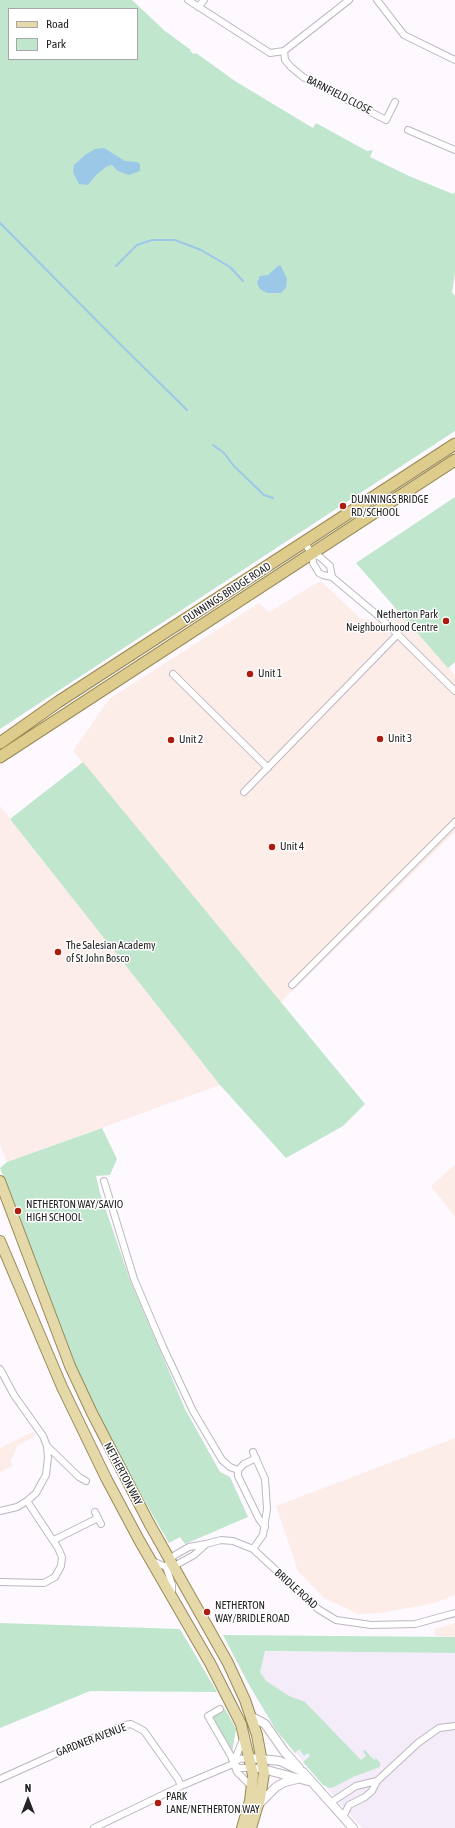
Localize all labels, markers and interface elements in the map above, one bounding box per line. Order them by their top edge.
legend [8,8,138,60]
text: Road [46,17,69,31]
text: Park [46,37,66,51]
street label: BARNFIELD CLOSE [304,73,374,117]
place label: DUNNINGS BRIDGE RD/SCHOOL [351,493,428,519]
marker: DUNNINGS BRIDGE RD/SCHOOL [338,501,348,511]
street label: DUNNINGS BRIDGE ROAD [181,560,273,626]
place label: Netherton Park Neighbourhood Centre [346,608,438,634]
marker: Netherton Park Neighbourhood Centre [441,616,451,626]
place label: Unit 1 [258,667,282,681]
marker: Unit 1 [245,669,255,679]
place label: Unit 3 [388,732,412,746]
place label: Unit 2 [179,733,203,747]
marker: Unit 3 [375,734,385,744]
marker: Unit 2 [166,735,176,745]
place label: Unit 4 [280,840,304,854]
marker: Unit 4 [267,842,277,852]
place label: The Salesian Academy of St John Bosco [66,939,156,965]
marker: The Salesian Academy of St John Bosco [53,947,63,957]
place label: NETHERTON WAY/SAVIO HIGH SCHOOL [26,1198,123,1224]
marker: NETHERTON WAY/SAVIO HIGH SCHOOL [13,1206,23,1216]
street label: NETHERTON WAY [101,1440,145,1508]
street label: BRIDLE ROAD [272,1566,320,1612]
place label: NETHERTON WAY/BRIDLE ROAD [215,1599,290,1625]
marker: NETHERTON WAY/BRIDLE ROAD [202,1607,212,1617]
street label: GARDNER AVENUE [54,1721,128,1759]
north arrow [8,1780,48,1820]
text: N [25,1782,31,1794]
place label: PARK LANE/NETHERTON WAY [166,1790,260,1816]
marker: PARK LANE/NETHERTON WAY [153,1798,163,1808]

